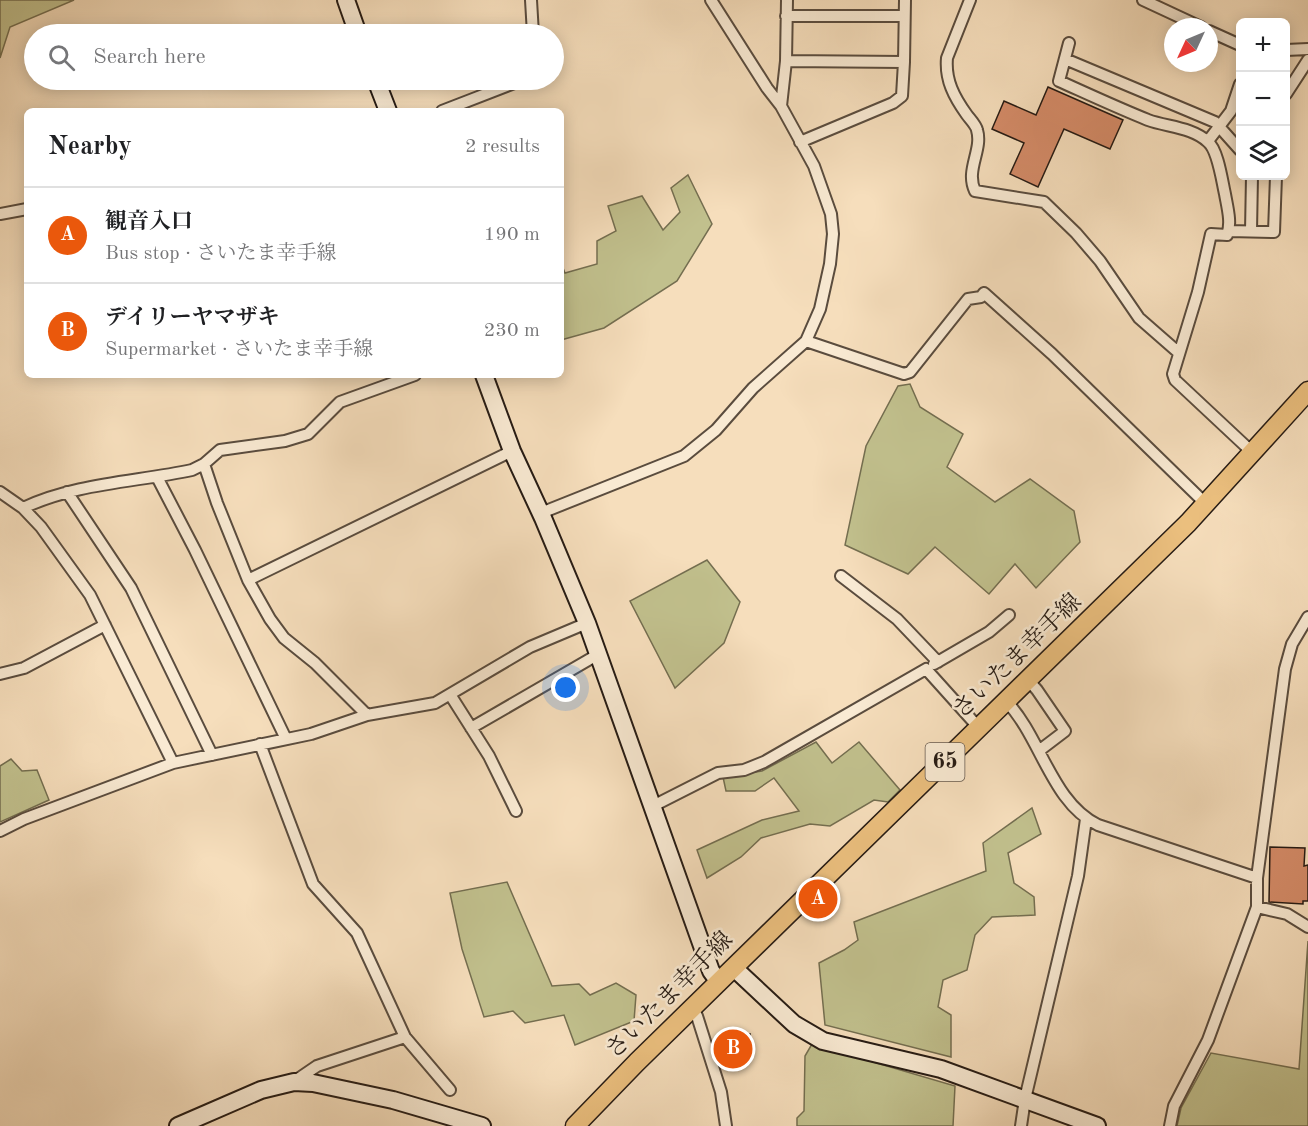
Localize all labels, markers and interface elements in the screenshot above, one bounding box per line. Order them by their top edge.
north arrow [1164,18,1218,72]
map controls [1236,18,1290,180]
button: + [1236,18,1290,72]
search box [24,24,564,90]
icon: search [45,41,78,74]
text: Search here [93,46,206,68]
button: − [1236,72,1290,126]
button: layers [1236,126,1290,180]
text: Nearby [48,134,132,160]
text: 2 results [465,137,540,157]
text: 観音入口 [105,211,193,233]
text: A [60,225,75,245]
text: 190 m [484,225,540,245]
text: Bus stop · さいたま幸手線 [105,244,337,264]
text: デイリーヤマザキ [105,307,279,329]
text: B [60,321,75,341]
text: 230 m [484,321,540,341]
text: Supermarket · さいたま幸手線 [105,340,373,360]
street label: さいたま幸手線 [947,588,1087,724]
your location [551,673,580,702]
road number: 65 [926,743,964,781]
pin: A [798,876,838,922]
street label: さいたま幸手線 [600,926,738,1064]
pin: B [714,1026,752,1072]

